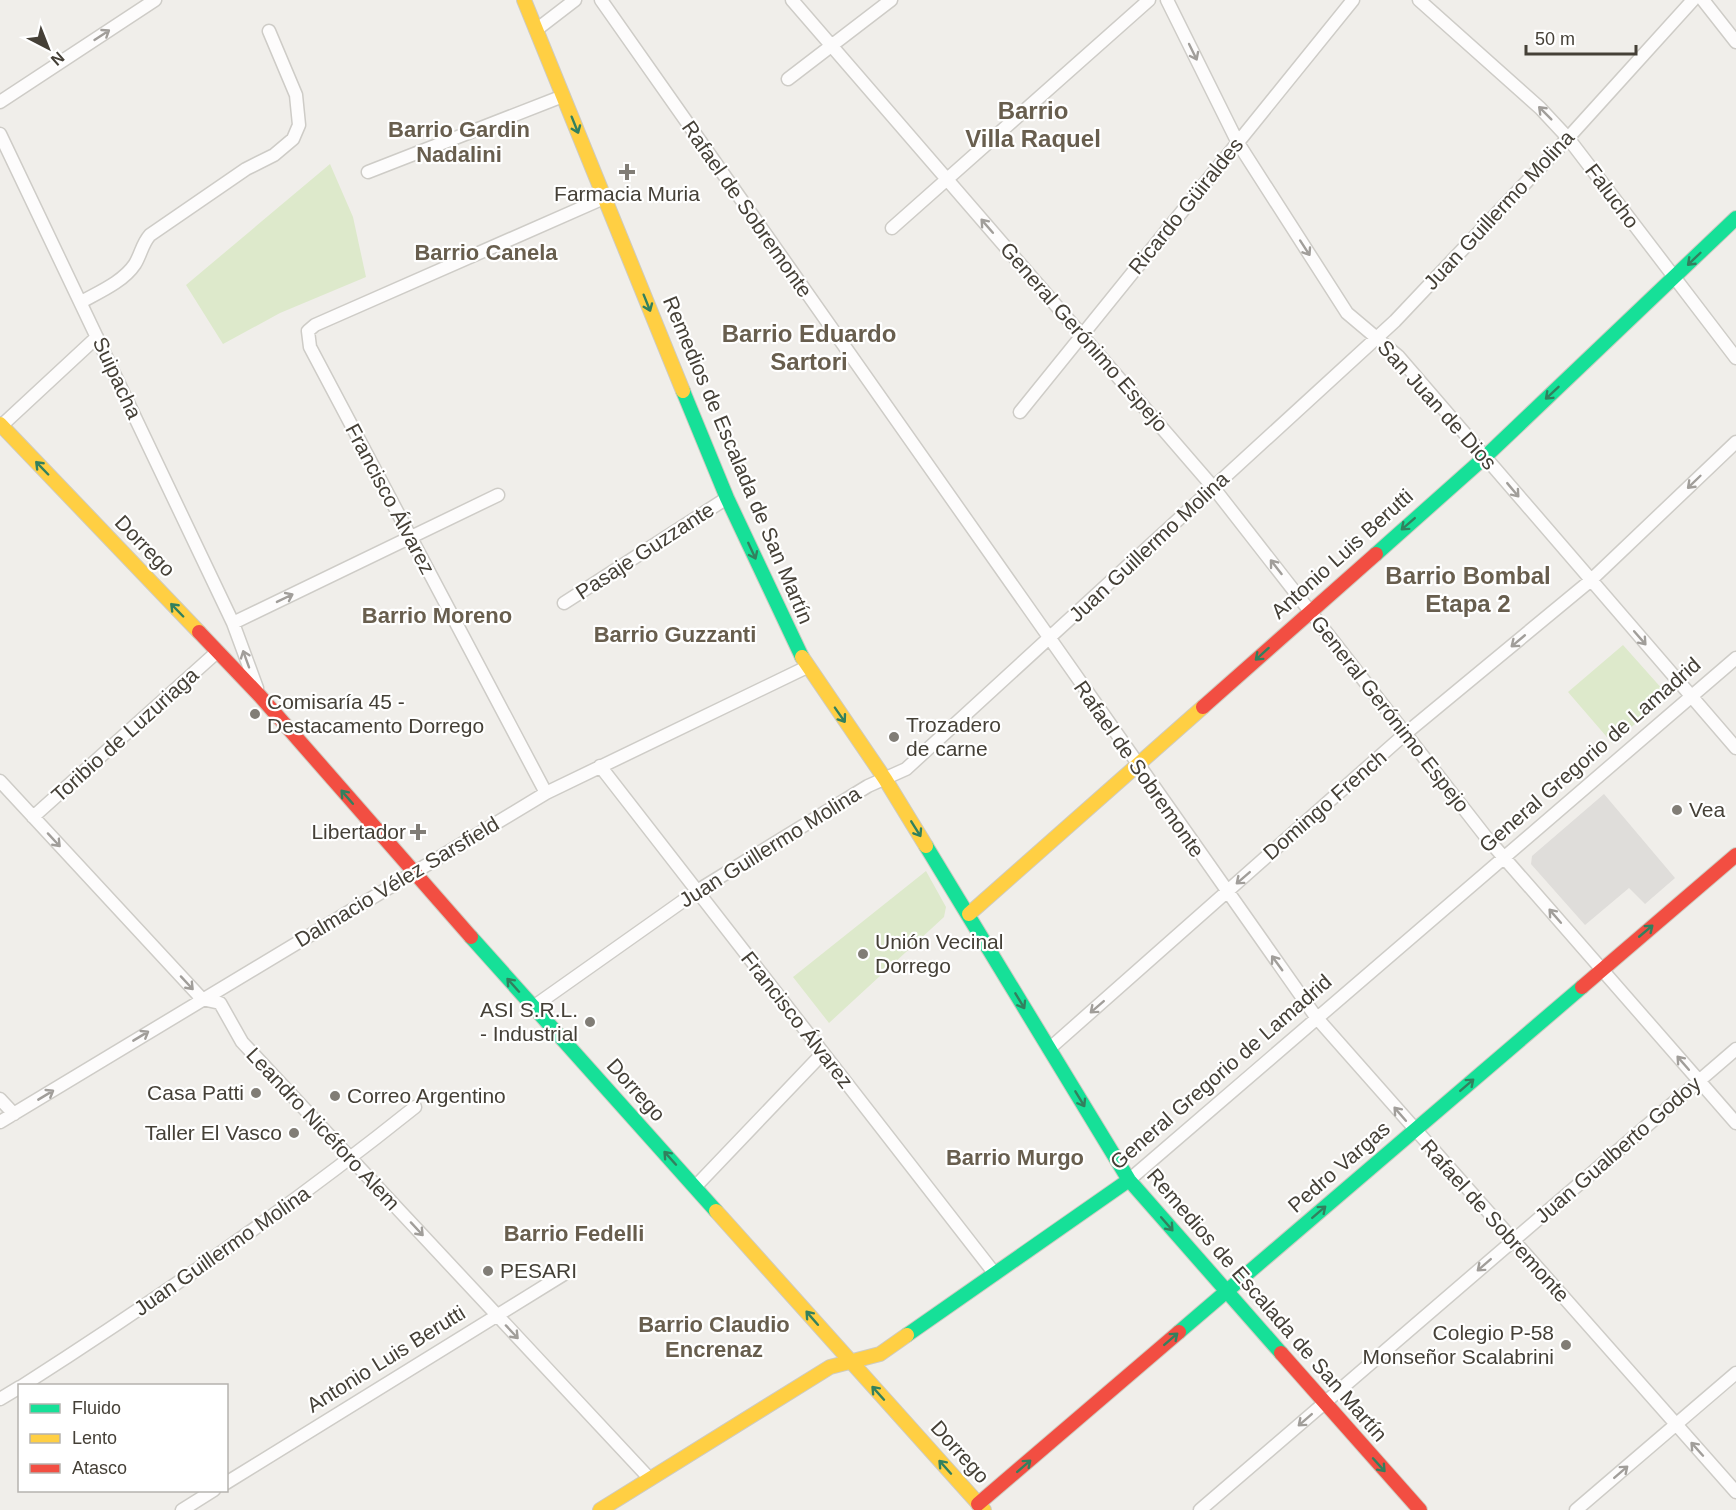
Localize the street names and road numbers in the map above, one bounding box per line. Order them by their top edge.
street label: Rafael de Sobremonte [678,116,817,301]
street label: Juan Guillermo Molina [1419,125,1579,294]
street label: Ricardo Güiraldes [1124,133,1247,278]
street label: Falucho [1581,159,1644,232]
street label: General Gerónimo Espejo [996,238,1173,436]
street label: Remedios de Escalada de San Martín [659,293,818,627]
street label: Suipacha [89,333,147,423]
street label: San Juan de Dios [1373,335,1501,474]
street label: Francisco Álvarez [341,420,440,578]
street label: Juan Guillermo Molina [1064,467,1233,626]
street label: Antonio Luis Berutti [1266,484,1417,623]
street label: Pasaje Guzzante [571,497,718,604]
street label: Dorrego [111,510,180,581]
street label: General Gerónimo Espejo [1307,611,1474,816]
street label: General Gregorio de Lamadrid [1475,653,1705,857]
street label: Toribio de Luzuriaga [47,663,203,806]
street label: Rafael de Sobremonte [1070,676,1209,861]
street label: Domingo French [1259,745,1391,864]
street label: Juan Guillermo Molina [675,781,865,912]
street label: Dalmacio Vélez Sarsfield [291,812,503,952]
street label: Francisco Álvarez [737,947,858,1093]
street label: General Gregorio de Lamadrid [1106,970,1336,1174]
street label: Leandro Nicéforo Alem [242,1043,405,1215]
street label: Dorrego [602,1054,670,1126]
street label: Juan Gualberto Godoy [1530,1071,1705,1228]
street label: Pedro Vargas [1283,1116,1394,1217]
street label: Rafael de Sobremonte [1417,1135,1574,1306]
street label: Remedios de Escalada de San Martín [1143,1164,1392,1446]
street label: Juan Guillermo Molina [130,1181,314,1320]
street label: Antonio Luis Berutti [302,1301,469,1417]
street label: Dorrego [926,1416,994,1488]

